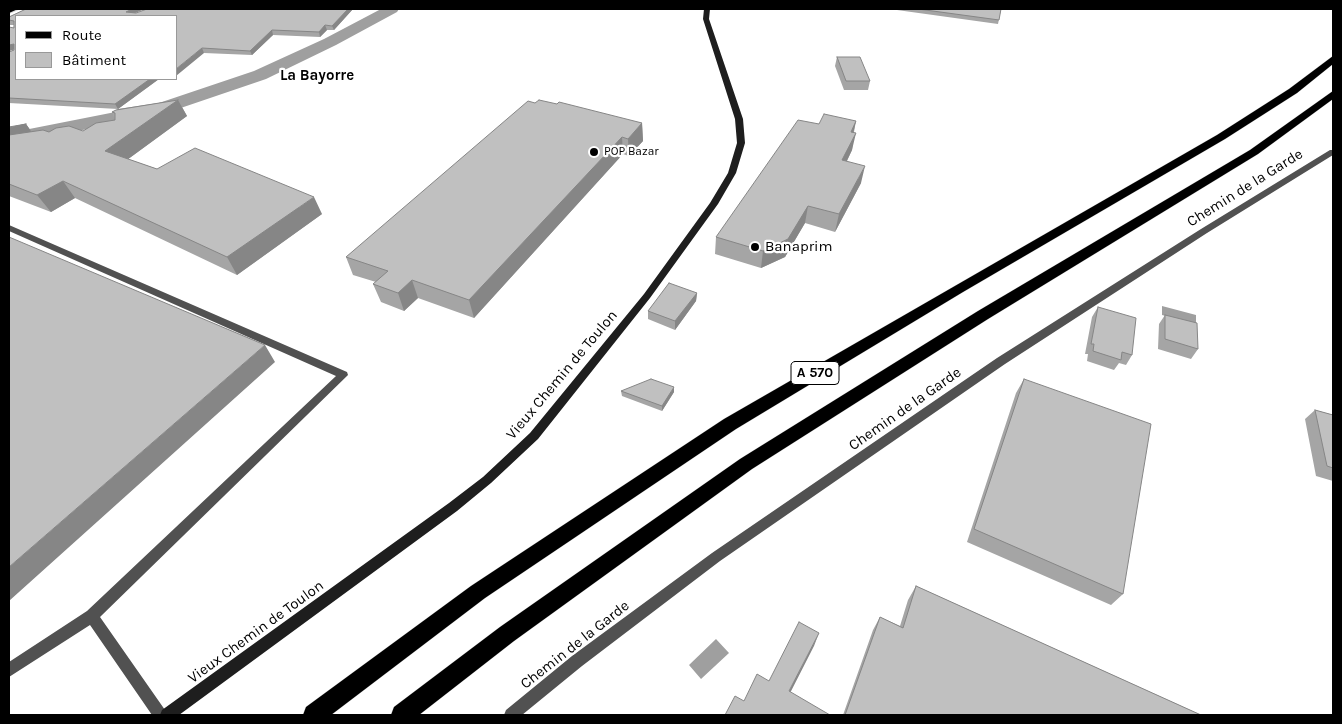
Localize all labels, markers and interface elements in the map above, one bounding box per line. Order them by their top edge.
legend [15,15,178,80]
text: Route [62,26,102,44]
text: Bâtiment [62,51,126,69]
district label: La Bayorre [280,67,354,85]
place label: POP Bazar [604,145,659,159]
street label: Chemin de la Garde [1184,145,1306,231]
marker: POP Bazar [588,146,600,158]
place label: Banaprim [765,238,833,256]
marker: Banaprim [749,241,761,253]
street label: Vieux Chemin de Toulon [503,307,621,443]
road number: A 570 [791,362,839,384]
street label: Chemin de la Garde [845,363,965,455]
street label: Vieux Chemin de Toulon [185,577,327,687]
street label: Chemin de la Garde [517,597,633,693]

